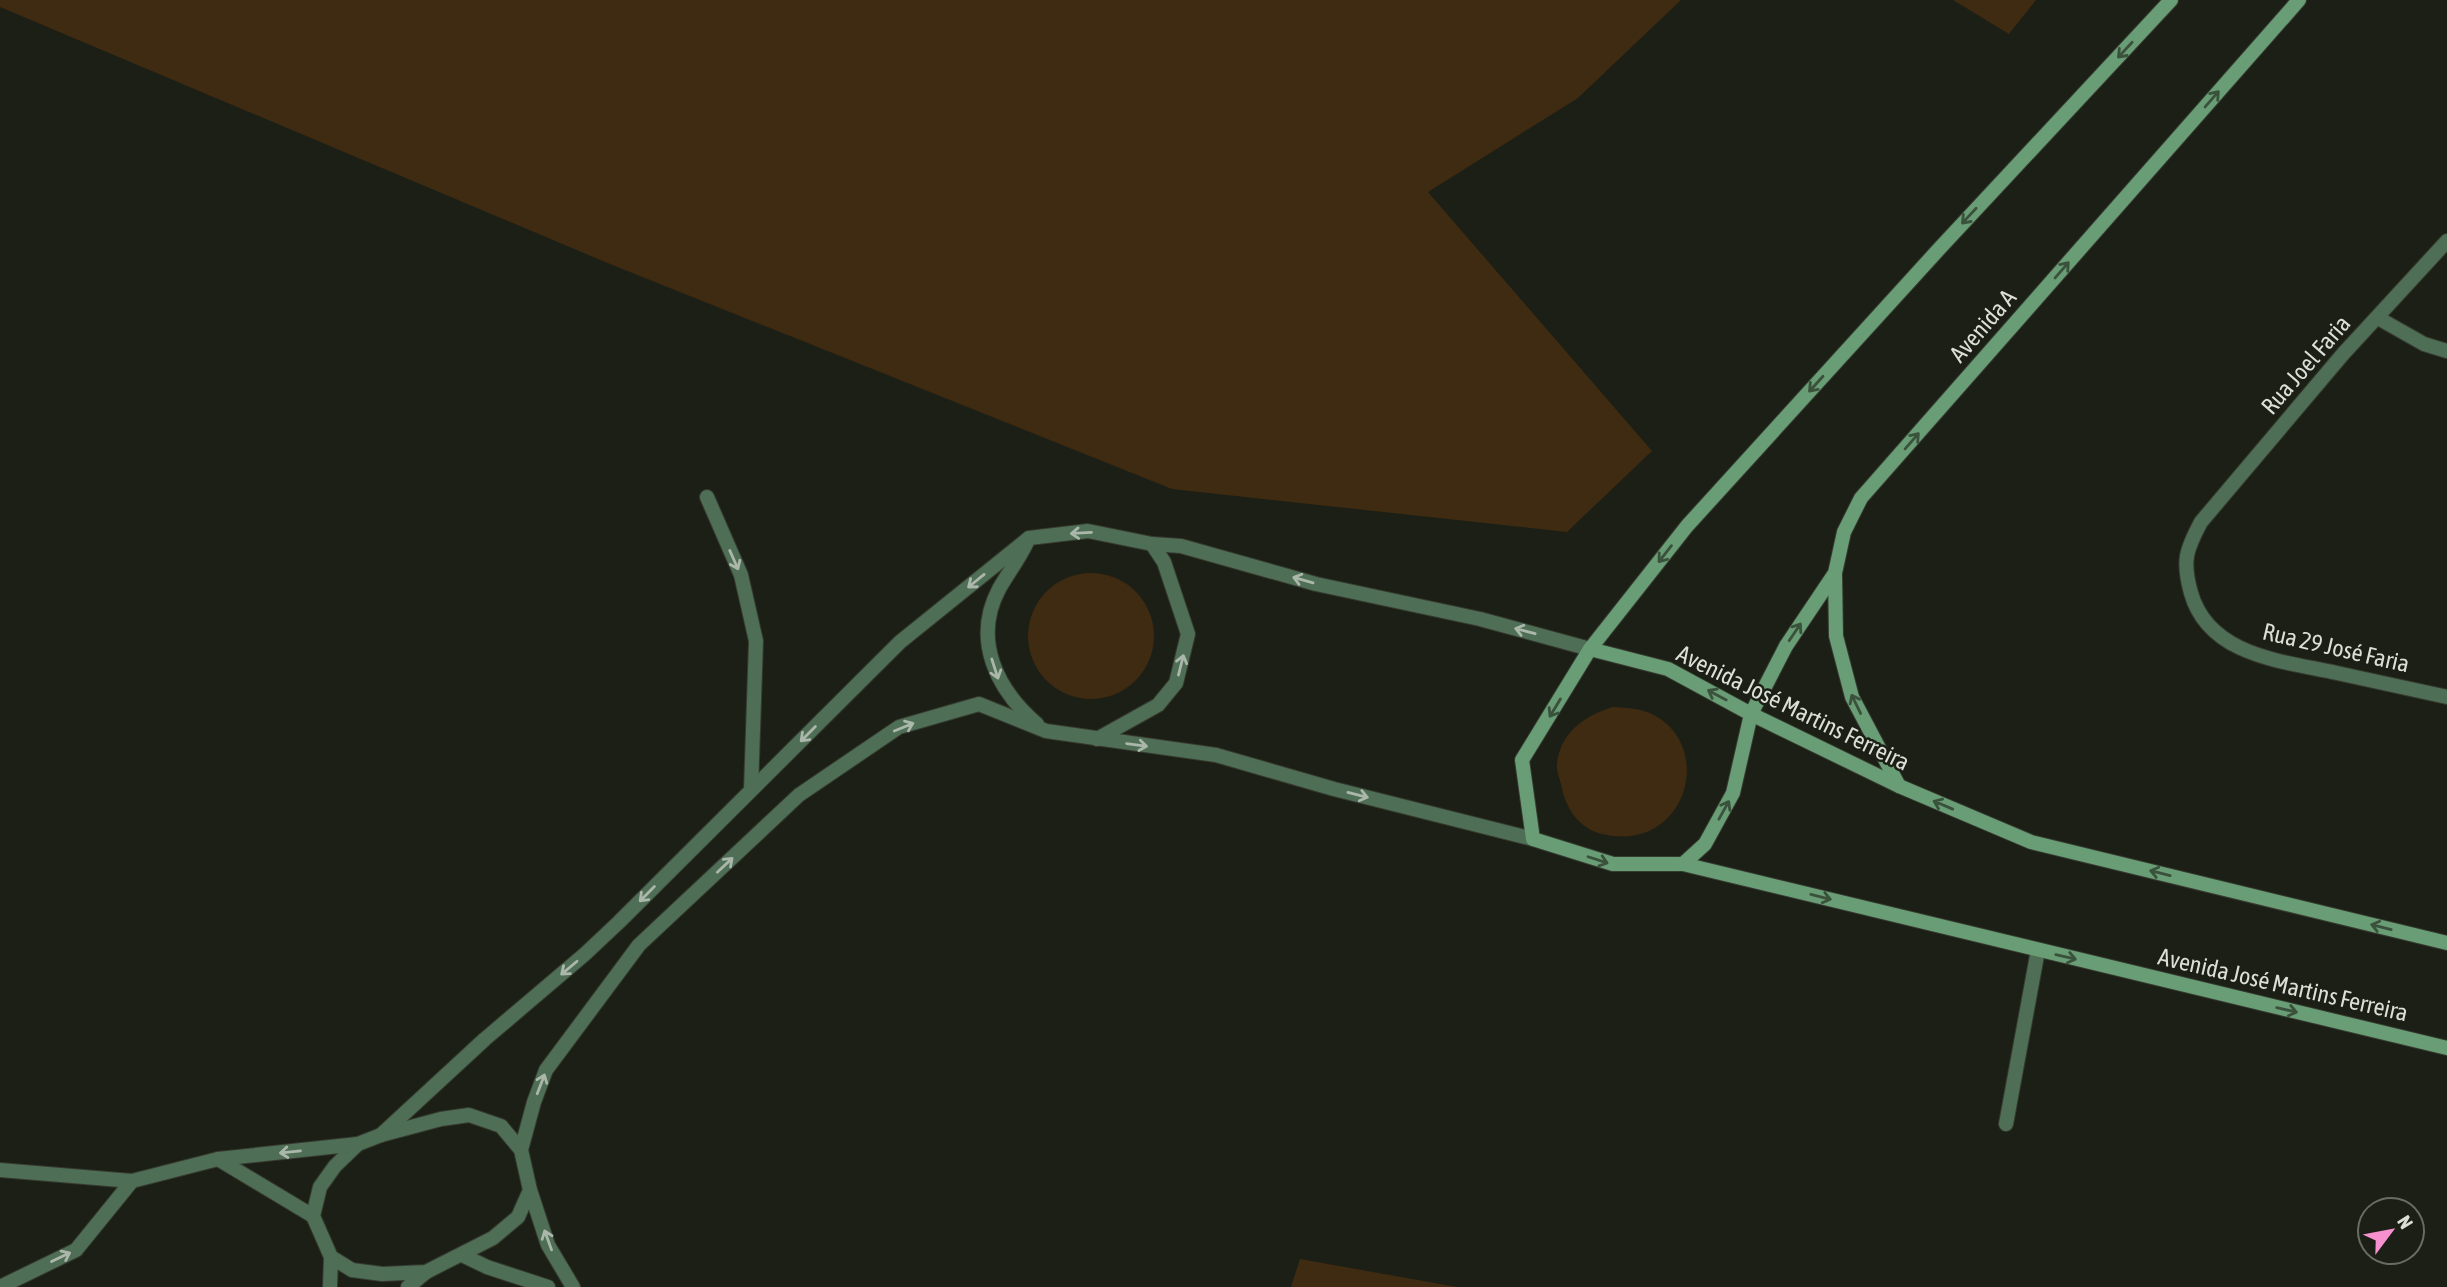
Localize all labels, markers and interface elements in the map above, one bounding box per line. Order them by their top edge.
one-way arrow [2116,41,2133,58]
one-way arrow [2204,90,2220,108]
one-way arrow [1961,207,1978,224]
one-way arrow [2054,261,2070,279]
street label: Avenida A [1944,284,2022,367]
street label: Rua Joel Faria [2256,310,2356,419]
one-way arrow [1808,375,1824,393]
one-way arrow [1904,432,1920,450]
one-way arrow [1070,526,1093,539]
one-way arrow [1657,544,1672,563]
one-way arrow [728,548,741,570]
one-way arrow [968,573,986,589]
one-way arrow [1292,573,1315,586]
street label: Rua 29 José Faria [2260,618,2412,677]
one-way arrow [1788,623,1802,642]
one-way arrow [1514,624,1536,637]
street label: Avenida José Martins Ferreira [1673,639,1914,776]
one-way arrow [1175,654,1188,676]
one-way arrow [989,658,1002,680]
one-way arrow [1707,688,1727,702]
one-way arrow [1849,694,1862,715]
one-way arrow [1548,697,1562,717]
one-way arrow [893,719,914,732]
one-way arrow [800,725,817,742]
one-way arrow [1125,739,1148,752]
one-way arrow [1347,789,1369,802]
one-way arrow [1933,798,1955,811]
one-way arrow [1717,800,1731,821]
one-way arrow [1587,854,1609,867]
one-way arrow [716,856,733,873]
one-way arrow [2149,866,2172,879]
one-way arrow [638,886,655,903]
one-way arrow [1809,891,1832,904]
one-way arrow [2370,920,2393,933]
street label: Avenida José Martins Ferreira [2156,943,2411,1026]
one-way arrow [2054,950,2077,964]
one-way arrow [560,960,578,976]
one-way arrow [2275,1003,2298,1017]
one-way arrow [536,1074,548,1096]
one-way arrow [279,1145,302,1158]
north arrow [2356,1196,2426,1266]
text: N [2393,1211,2418,1233]
one-way arrow [541,1230,553,1252]
one-way arrow [50,1249,71,1263]

